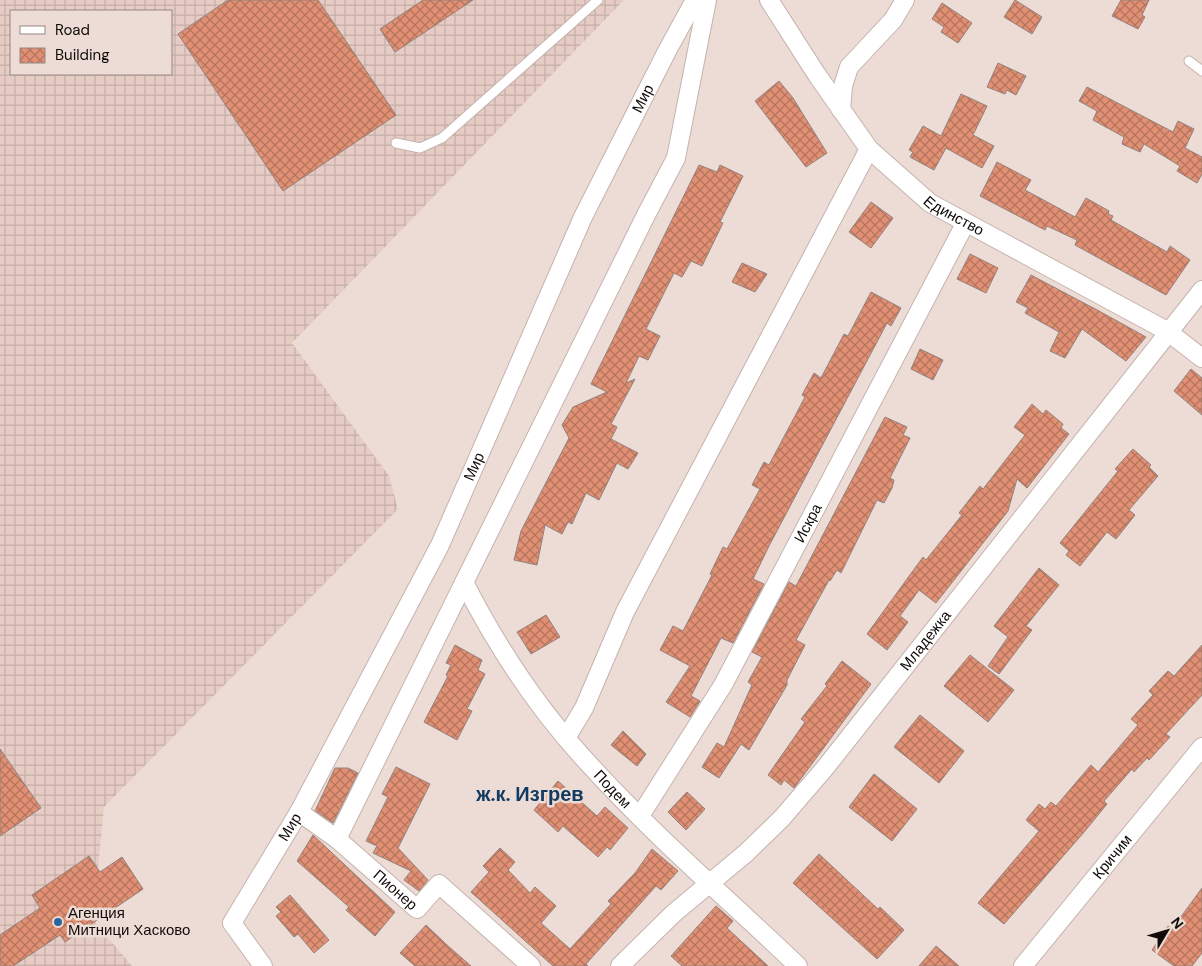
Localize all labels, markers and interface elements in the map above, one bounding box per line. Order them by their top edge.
legend [10,10,172,75]
text: Road [55,20,90,40]
text: Building [55,45,110,65]
street label: Мир [627,81,658,116]
street label: Единство [919,192,988,240]
street label: Мир [459,449,489,484]
street label: Искра [790,499,827,546]
street label: Младежка [896,606,956,675]
street label: Подем [589,766,636,813]
district label: ж.к. Изгрев [475,781,584,807]
street label: Мир [274,809,306,845]
street label: Кричим [1088,830,1136,883]
street label: Пионер [369,865,422,915]
place label: Агенция Митници Хасково [68,903,190,940]
north arrow [1142,906,1192,956]
text: N [1167,913,1187,933]
marker: Агенция Митници Хасково [52,916,64,928]

